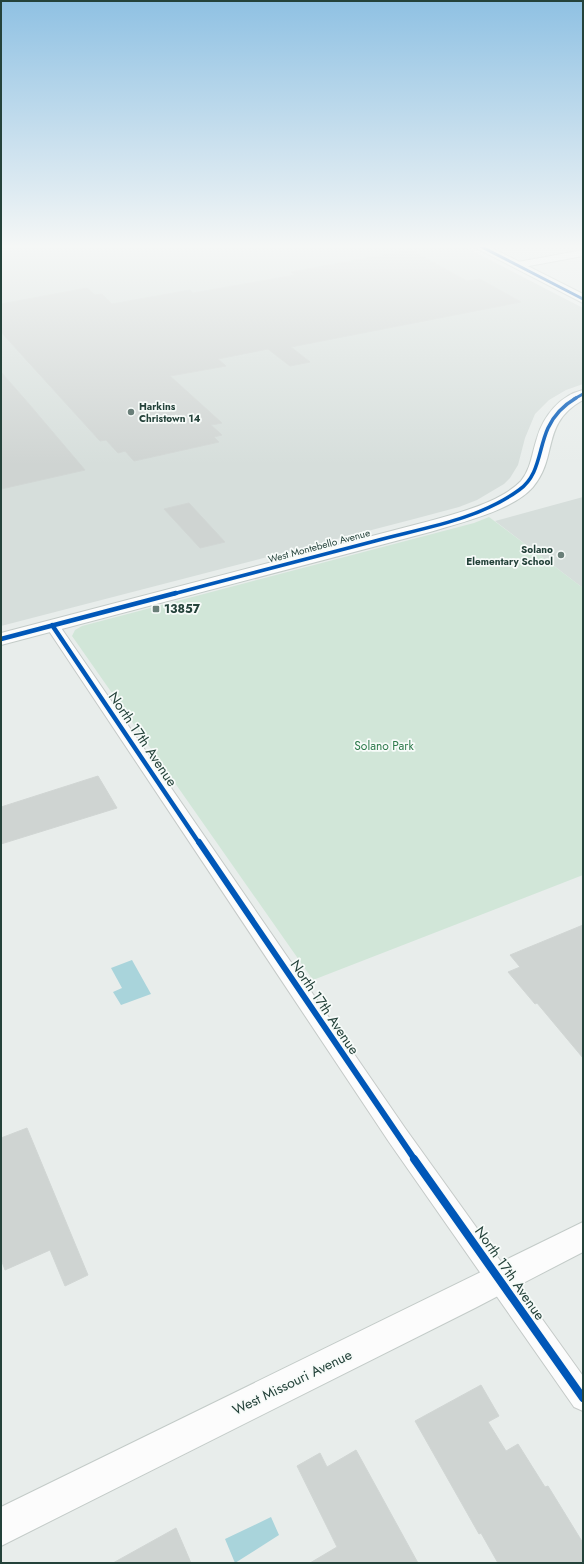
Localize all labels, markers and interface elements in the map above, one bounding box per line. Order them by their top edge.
place label: Harkins Christown 14 [139,399,201,426]
marker: Harkins Christown 14 [126,407,136,417]
street label: West Montebello Avenue [266,525,372,567]
place label: Solano Elementary School [466,542,553,569]
marker: Solano Elementary School [556,550,566,560]
place label: 13857 [164,600,201,618]
marker: 13857 [151,604,161,614]
street label: North 17th Avenue [104,688,182,790]
park label: Solano Park [354,737,414,755]
street label: North 17th Avenue [286,956,364,1058]
street label: North 17th Avenue [470,1222,550,1324]
street label: West Missouri Avenue [229,1344,355,1420]

